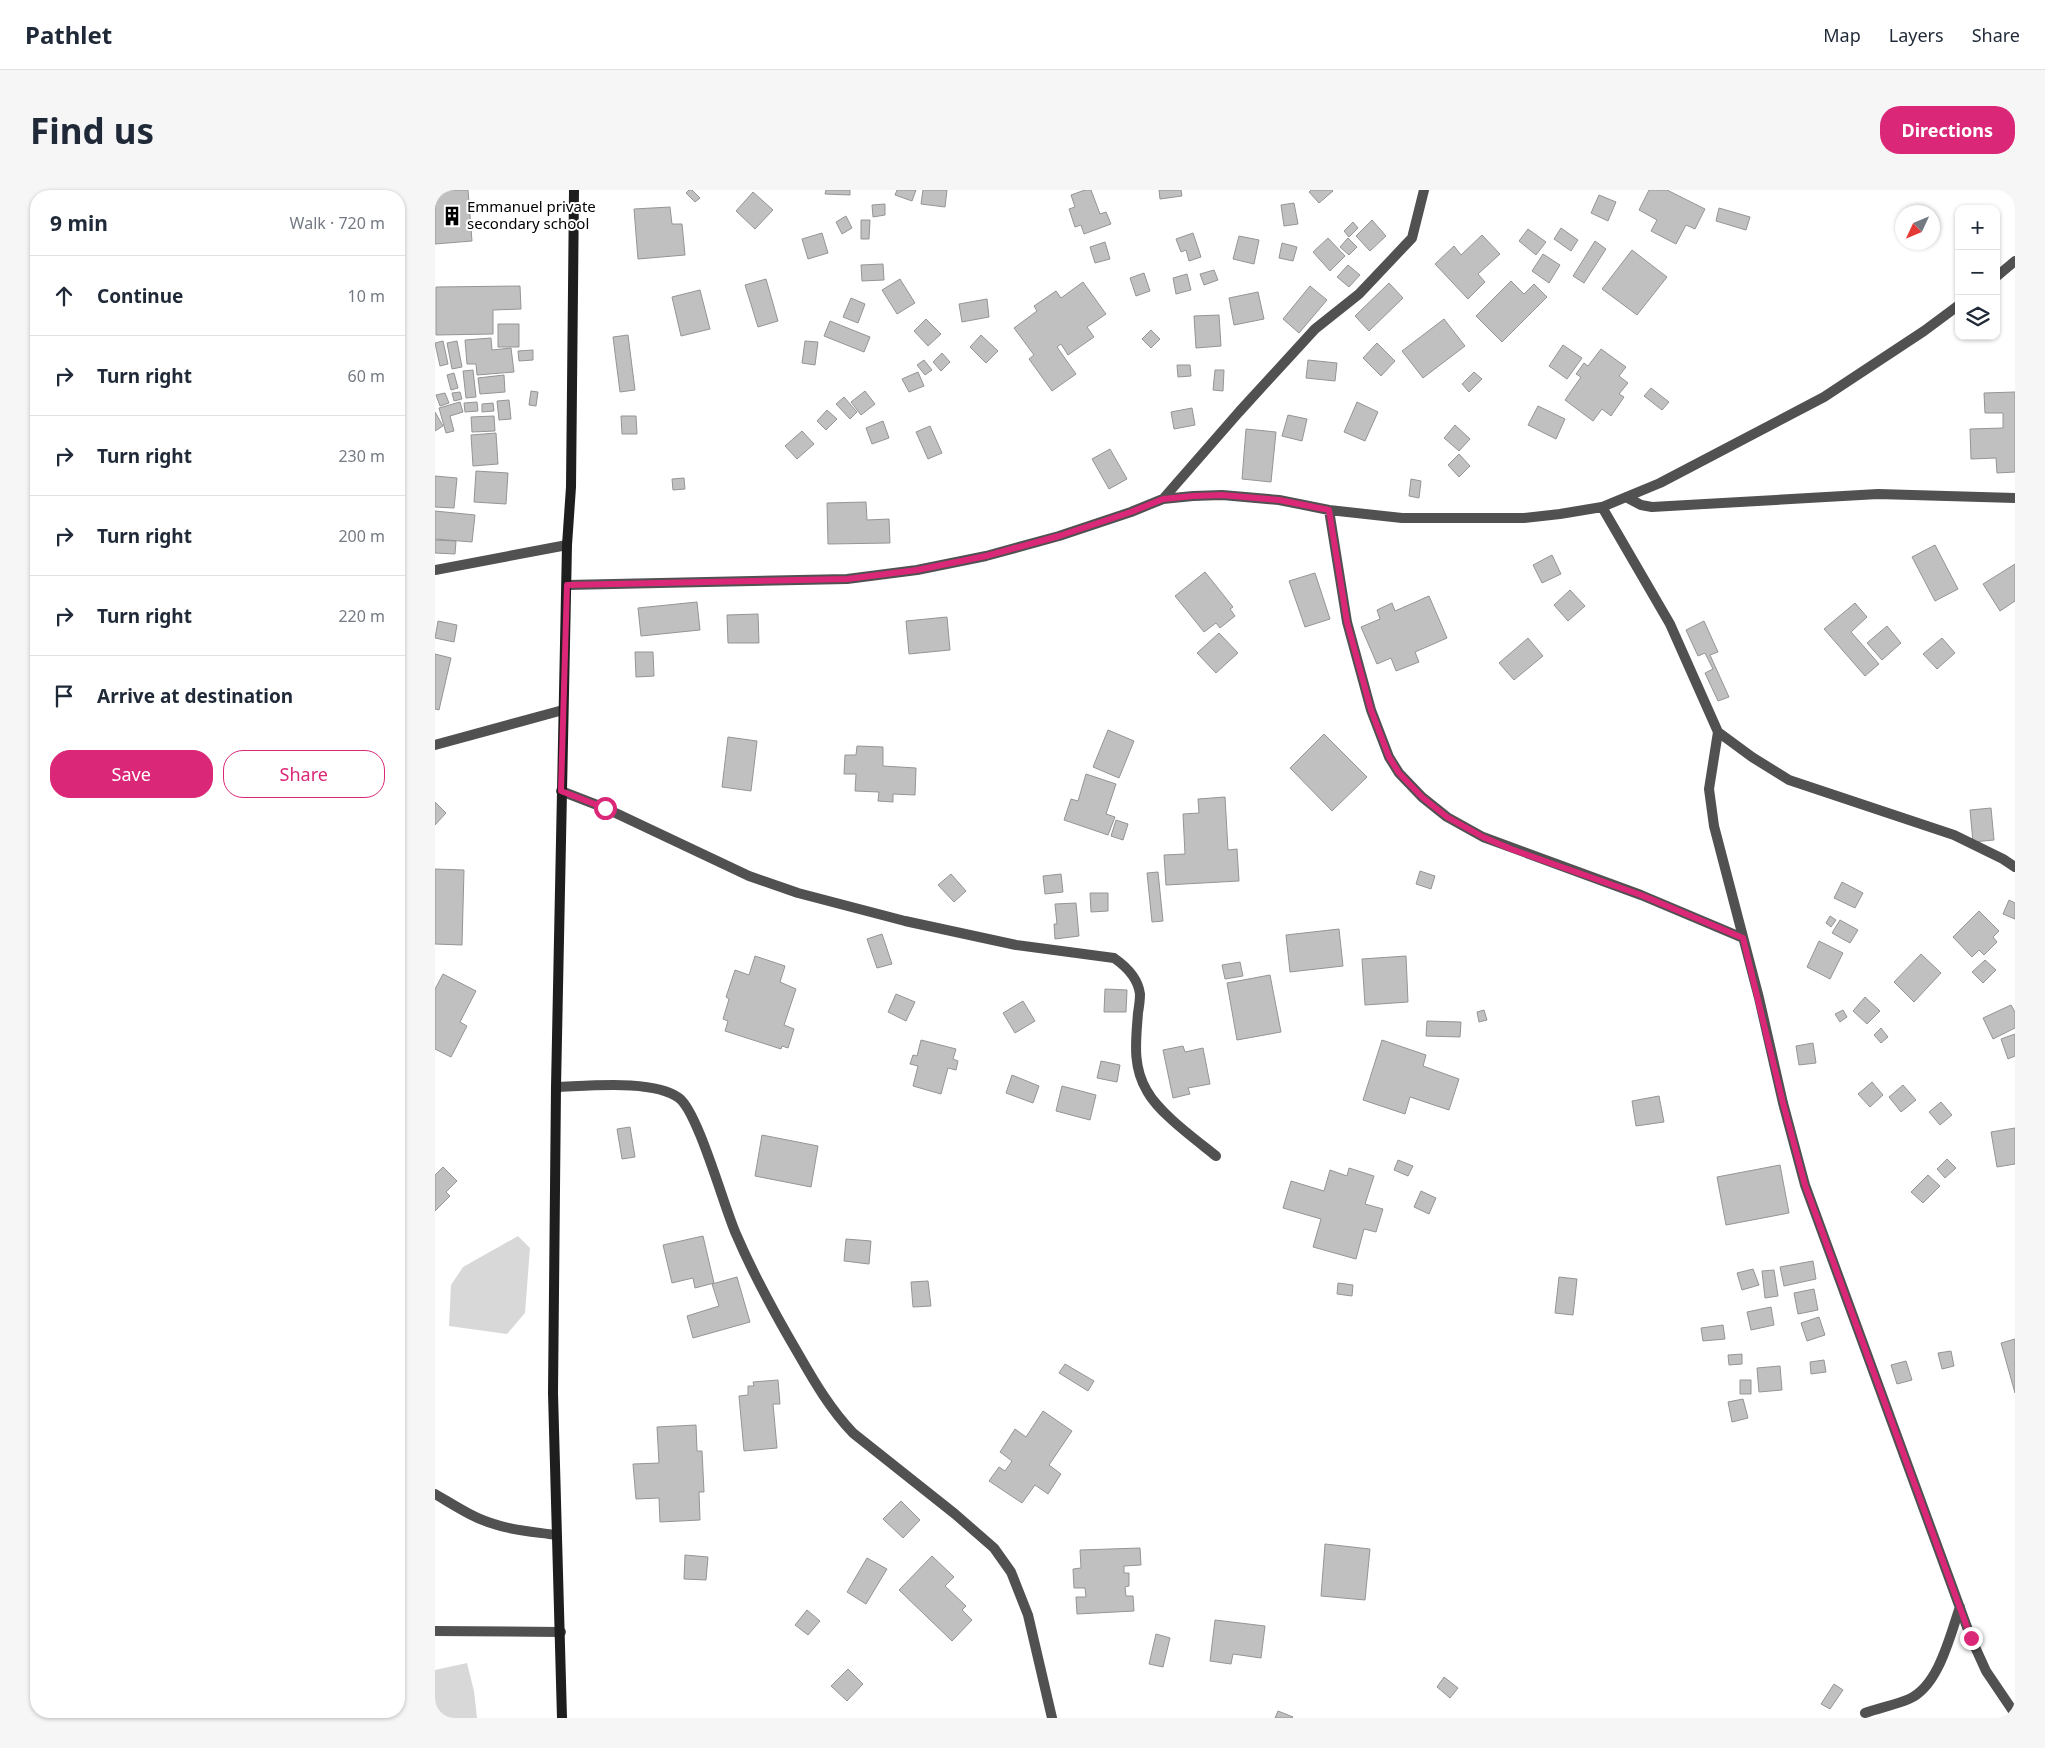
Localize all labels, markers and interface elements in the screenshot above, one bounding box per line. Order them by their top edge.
text: Pathlet [25,18,112,51]
text: Map [1823,23,1861,47]
text: Layers [1889,23,1944,47]
text: Share [1972,23,2020,47]
button: Directions [1880,106,2015,154]
text: Find us [30,107,154,154]
place label: Emmanuel private secondary school [467,196,596,233]
building icon: Emmanuel private secondary school [441,205,463,227]
north arrow [1895,205,1940,250]
map controls [1955,205,2000,340]
button: + [1955,205,2000,250]
text: 9 min [50,209,108,237]
text: Walk · 720 m [290,212,385,234]
button: − [1955,250,2000,295]
icon: ahead [50,282,78,310]
text: Continue [97,283,183,309]
text: 10 m [348,285,385,307]
button: layers [1955,295,2000,340]
icon: right [50,362,78,390]
text: Turn right [97,363,192,389]
text: 60 m [348,365,385,387]
icon: right [50,442,78,470]
text: Turn right [97,443,192,469]
text: 230 m [338,445,385,467]
icon: right [50,522,78,550]
text: Turn right [97,523,192,549]
text: 200 m [338,525,385,547]
icon: right [50,602,78,630]
text: Turn right [97,603,192,629]
text: 220 m [338,605,385,627]
icon: arrive [50,682,78,710]
text: Arrive at destination [97,683,293,709]
button: Save [50,750,213,798]
button: Share [223,750,385,798]
route start [594,797,617,820]
route end [1960,1627,1983,1650]

